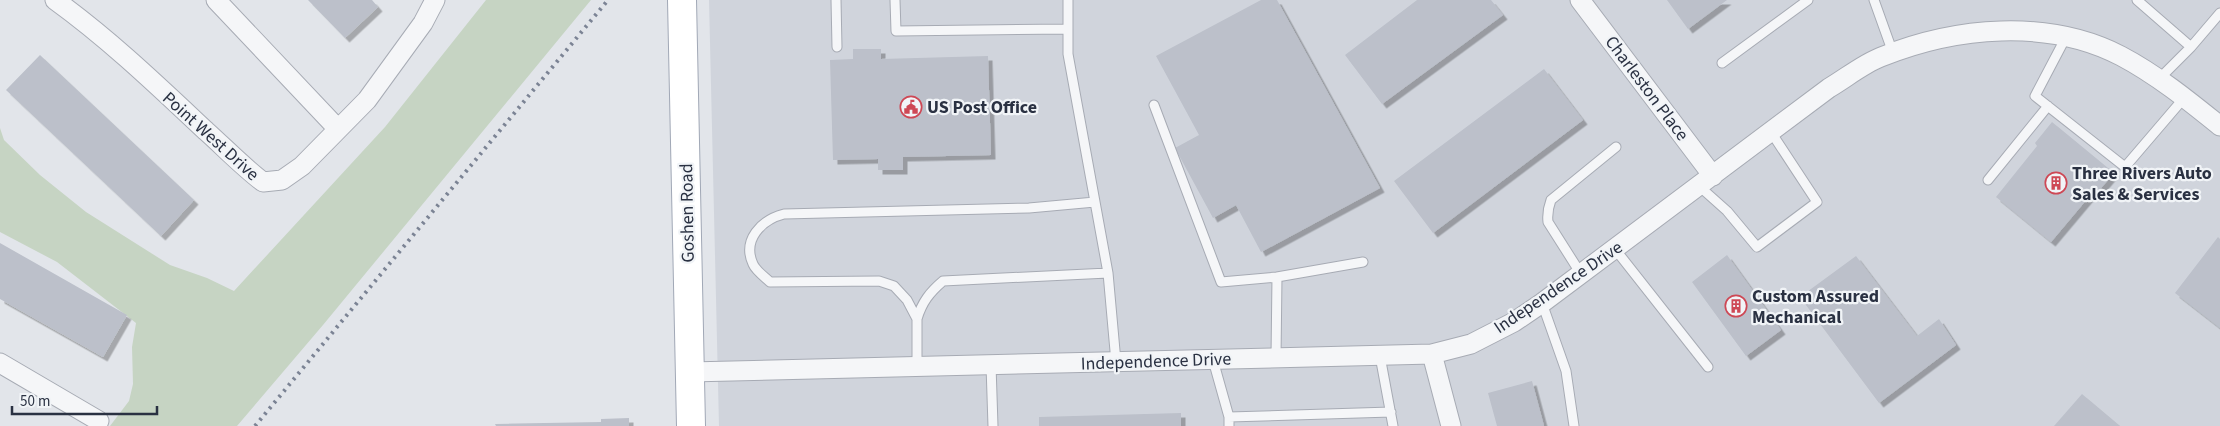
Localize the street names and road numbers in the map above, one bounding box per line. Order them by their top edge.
street label: Charleston Place [1599,31,1694,146]
street label: Point West Drive [157,86,265,187]
street label: Goshen Road [674,163,701,263]
street label: Independence Drive [1489,235,1628,340]
street label: Independence Drive [1080,346,1232,377]

